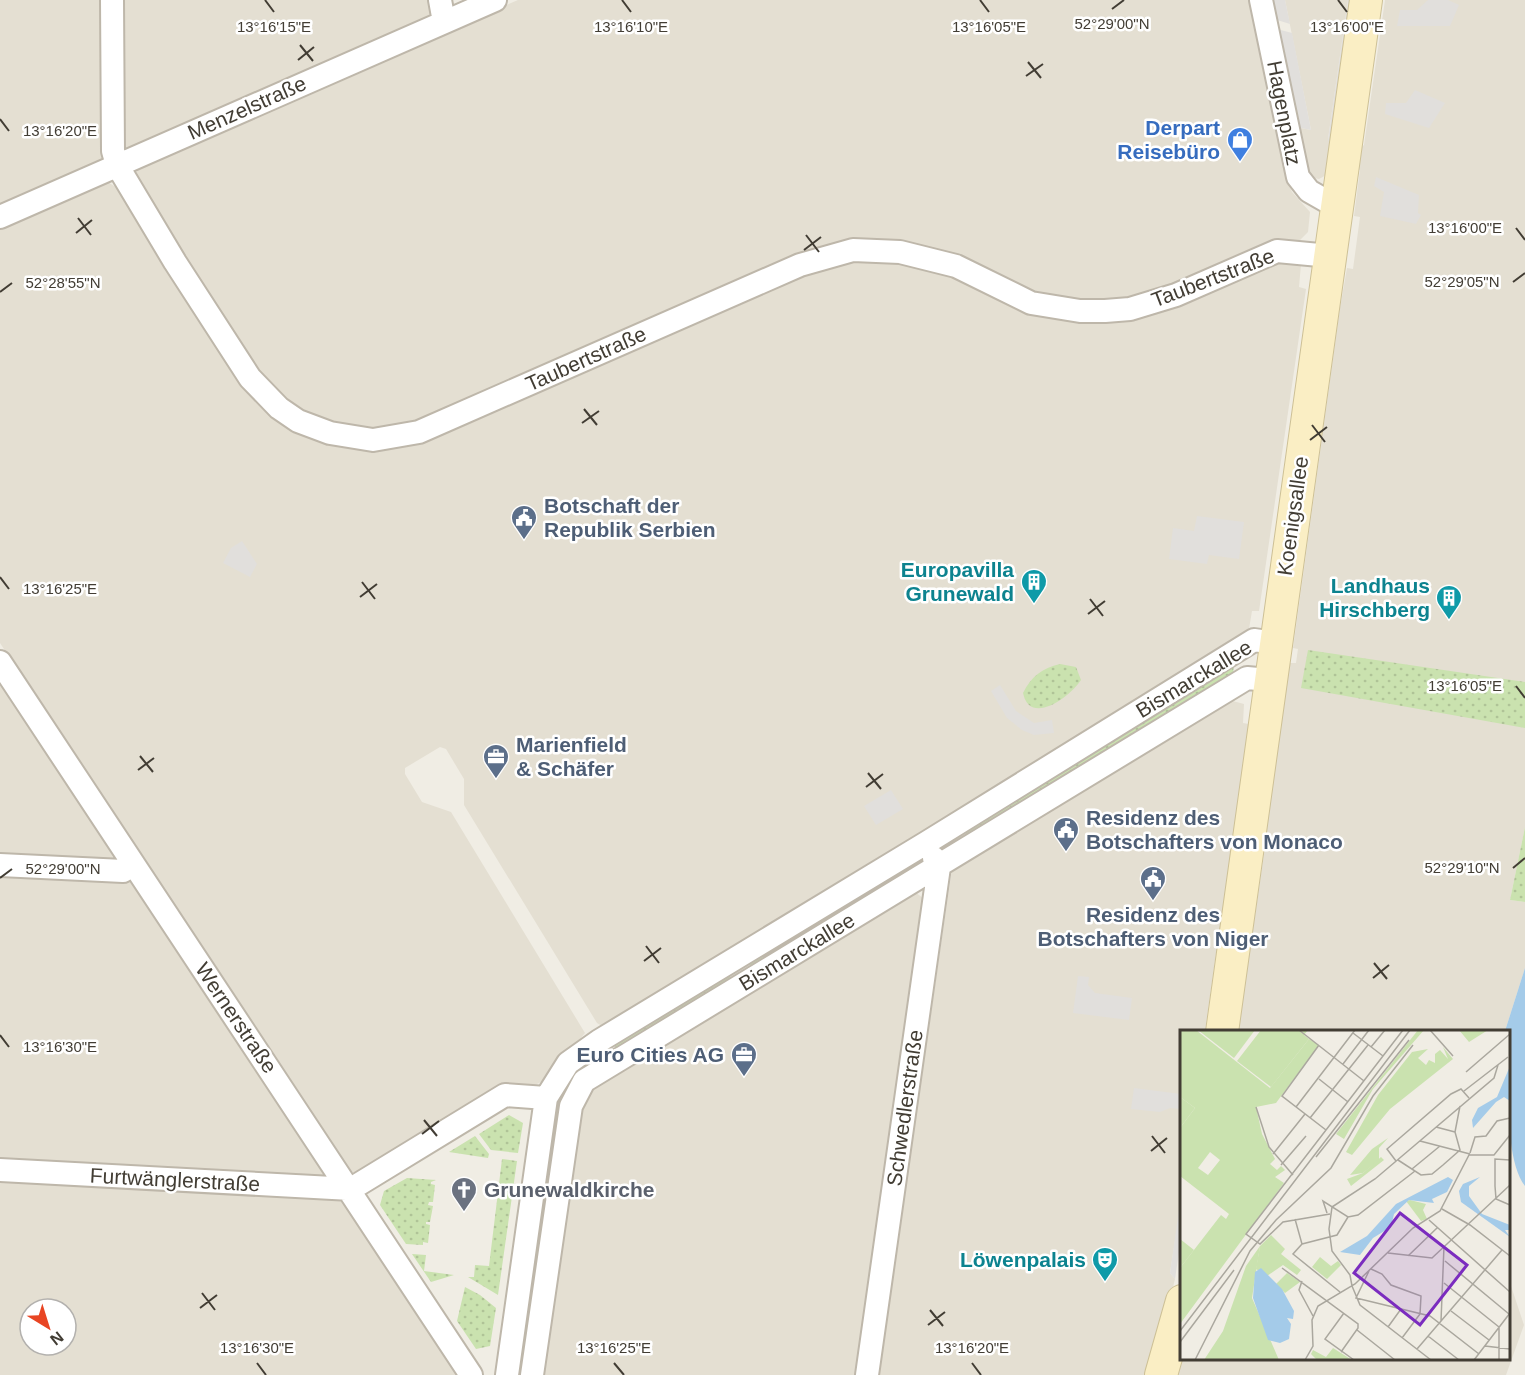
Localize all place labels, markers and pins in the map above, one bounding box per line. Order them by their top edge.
place label: Derpart Reisebüro [1117,116,1220,163]
shop icon: Derpart Reisebüro [1225,125,1255,163]
place label: Botschaft der Republik Serbien [544,494,716,541]
public building icon: Botschaft der Republik Serbien [509,503,539,541]
place label: Europavilla Grunewald [901,558,1014,605]
building icon: Europavilla Grunewald [1019,567,1049,605]
place label: Landhaus Hirschberg [1319,574,1430,621]
building icon: Landhaus Hirschberg [1434,583,1464,621]
place label: Marienfield & Schäfer [516,733,627,780]
office icon: Marienfield & Schäfer [481,742,511,780]
place label: Residenz des Botschafters von Monaco [1086,806,1343,853]
public building icon: Residenz des Botschafters von Monaco [1051,815,1081,853]
public building icon: Residenz des Botschafters von Niger [1138,864,1168,902]
place label: Residenz des Botschafters von Niger [1037,903,1269,950]
office icon: Euro Cities AG [729,1040,759,1078]
place label: Euro Cities AG [577,1043,724,1066]
church icon: Grunewaldkirche [449,1175,479,1213]
place label: Grunewaldkirche [484,1178,654,1201]
theatre icon: Löwenpalais [1090,1245,1120,1283]
place label: Löwenpalais [960,1248,1086,1271]

